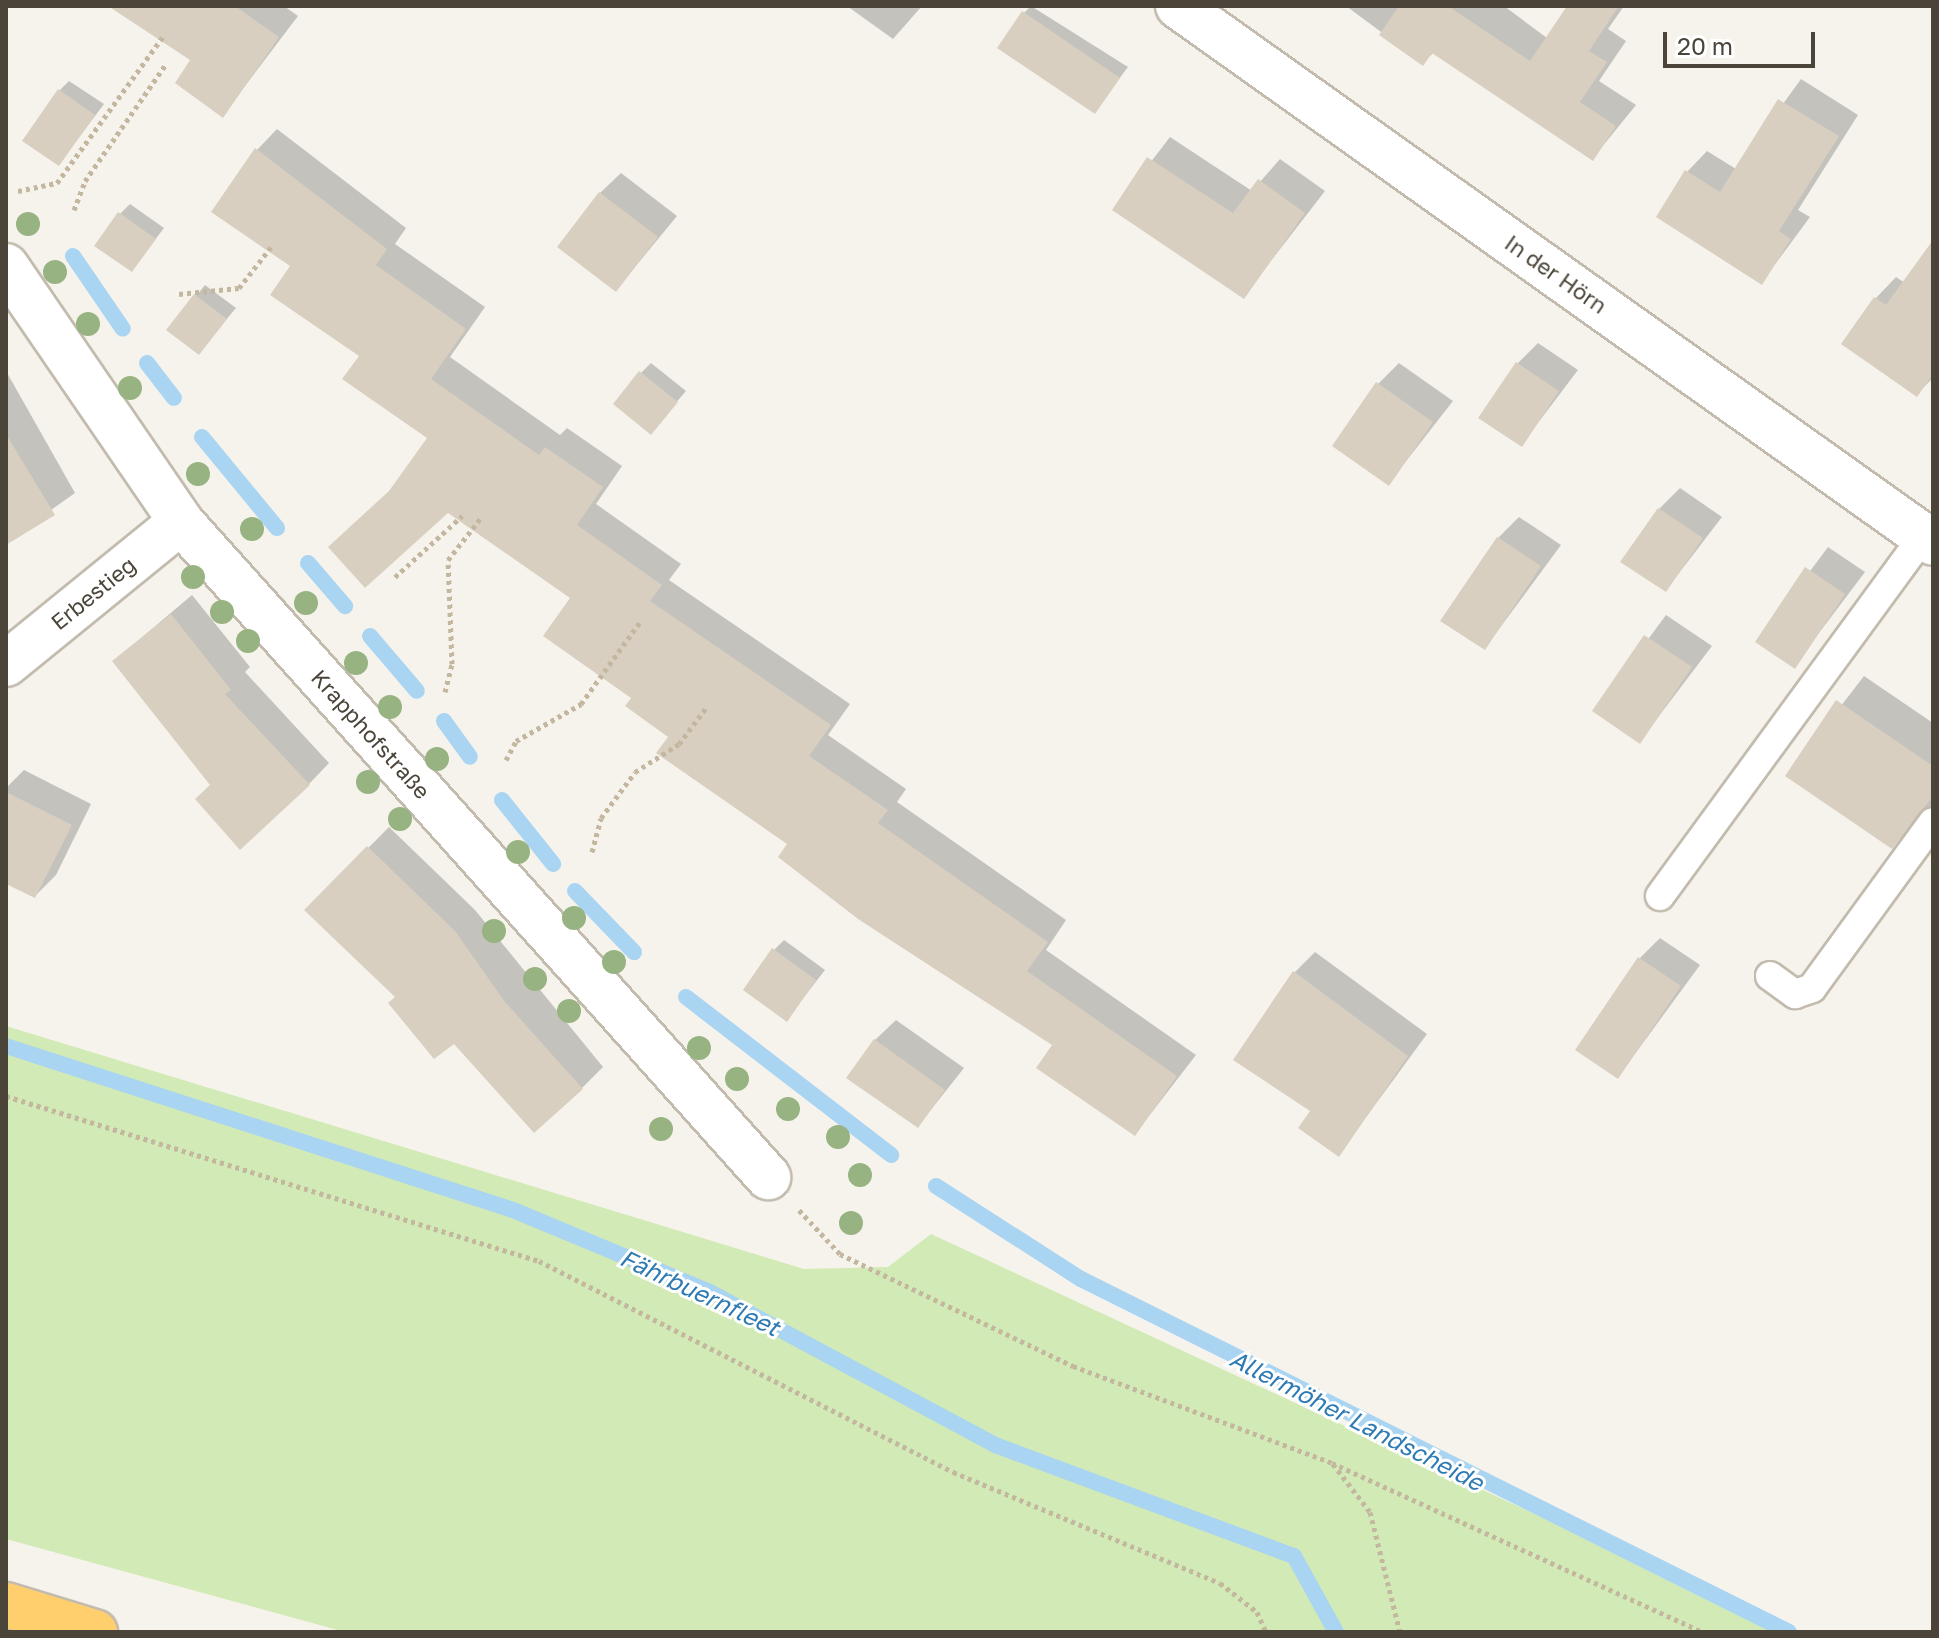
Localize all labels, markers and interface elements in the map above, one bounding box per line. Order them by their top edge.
scale bar [1667,16,1819,66]
text: 20 m [1677,31,1733,60]
street label: In der Hörn [1500,229,1612,319]
street label: Erbestieg [45,551,141,635]
street label: Krapphofstraße [306,664,436,804]
water label: Fährbuernfleet [616,1243,784,1341]
water label: Allermöher Landscheide [1226,1344,1488,1496]

